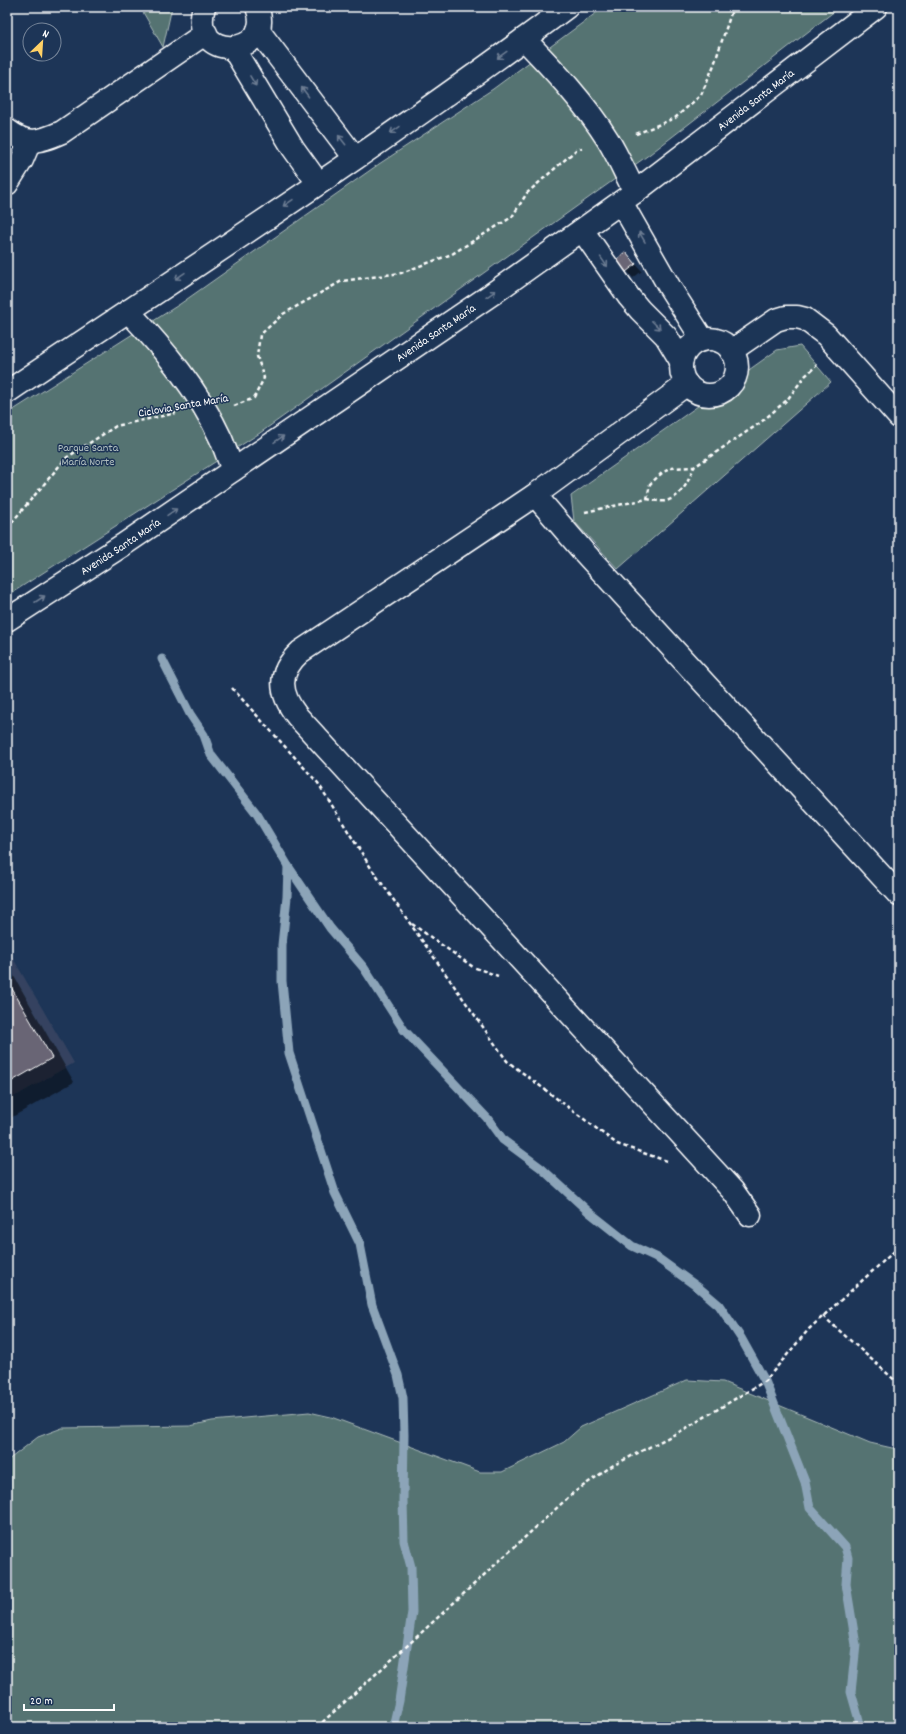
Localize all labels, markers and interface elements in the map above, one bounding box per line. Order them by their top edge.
north arrow [22,22,62,62]
text: N [40,26,52,43]
one-way arrow [496,51,507,59]
street label: Avenida Santa María [714,65,799,136]
one-way arrow [249,75,257,87]
one-way arrow [301,87,309,98]
one-way arrow [390,126,401,134]
one-way arrow [338,135,346,146]
one-way arrow [283,199,294,207]
one-way arrow [637,231,645,243]
one-way arrow [600,256,608,267]
one-way arrow [175,272,186,280]
one-way arrow [485,290,496,298]
street label: Avenida Santa María [393,300,480,367]
one-way arrow [651,320,661,330]
street label: Ciclovia Santa María [137,390,230,423]
one-way arrow [273,435,284,443]
park label: Parque Santa María Norte [58,440,119,471]
one-way arrow [166,508,177,516]
street label: Avenida Santa María [78,515,165,580]
one-way arrow [34,594,46,602]
scale bar [24,1686,114,1712]
text: 20 m [30,1693,53,1710]

